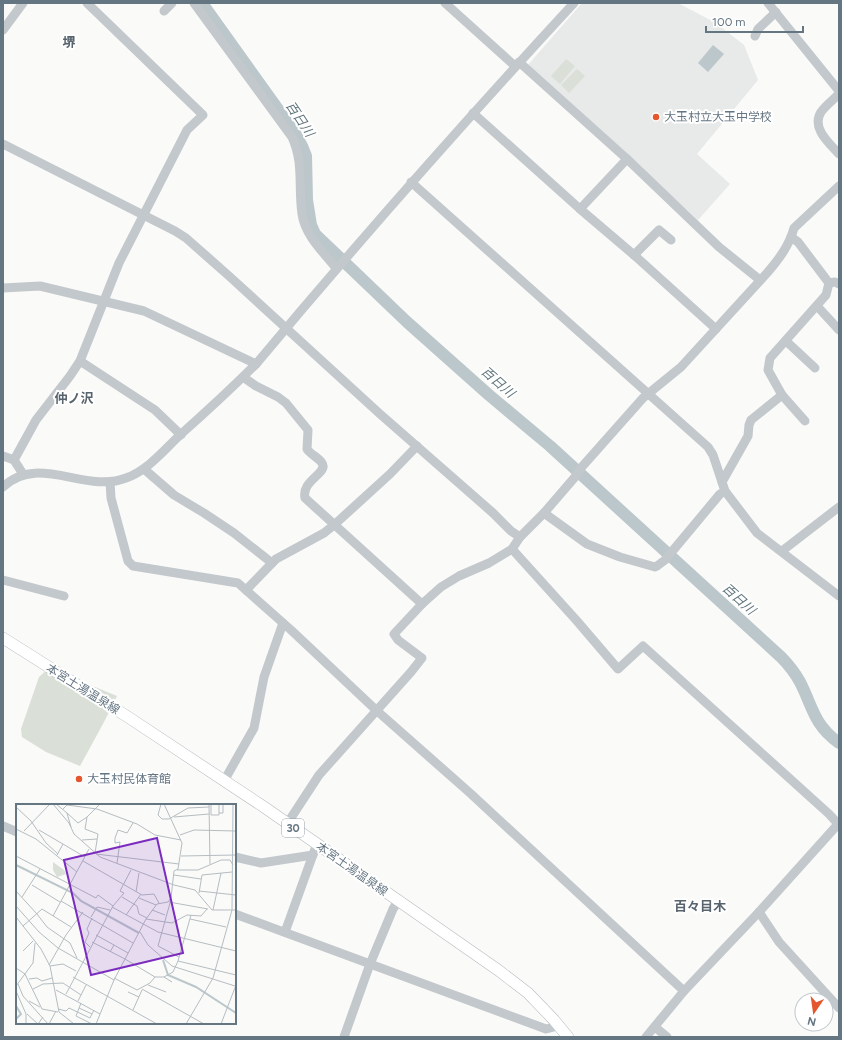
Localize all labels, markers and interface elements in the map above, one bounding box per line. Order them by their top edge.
scale bar [706,8,803,34]
text: 100 m [712,15,746,29]
district label: 堺 [62,35,76,50]
water label: 百日川 [283,99,318,141]
place label: 大玉村立大玉中学校 [664,110,772,124]
marker: 大玉村立大玉中学校 [651,112,661,122]
water label: 百日川 [478,364,519,402]
district label: 仲ノ沢 [54,391,94,406]
water label: 百日川 [719,580,760,619]
street label: 本宮土湯温泉線 [44,661,122,717]
place label: 大玉村民体育館 [87,772,171,786]
marker: 大玉村民体育館 [74,774,84,784]
inset map [16,804,236,1024]
road number: 30 [282,819,304,837]
street label: 本宮土湯温泉線 [314,839,390,899]
district label: 百々目木 [674,899,727,914]
north arrow [794,992,834,1032]
text: N [806,1014,817,1029]

